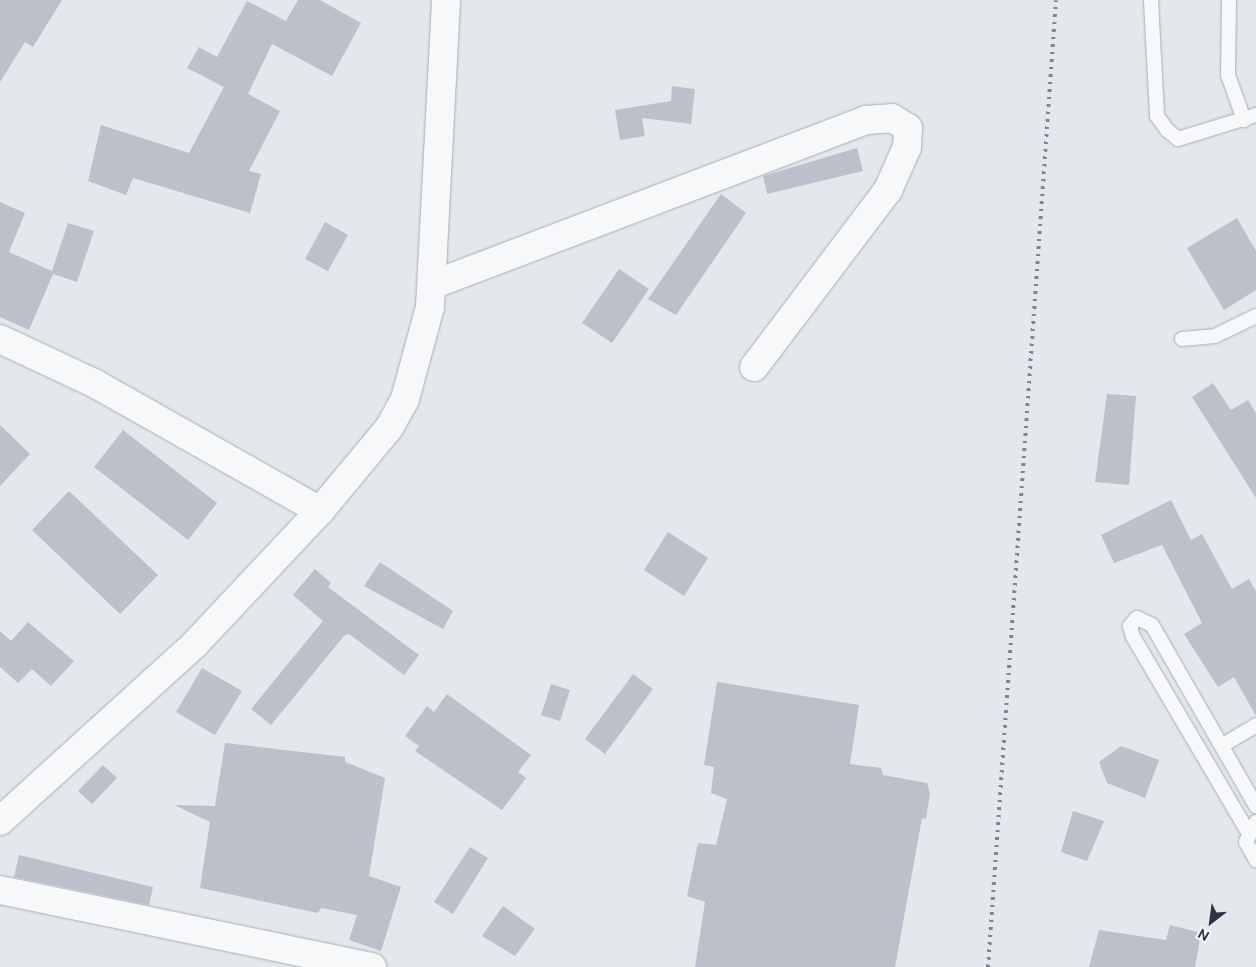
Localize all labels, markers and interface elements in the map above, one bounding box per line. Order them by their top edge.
north arrow [1186,897,1236,947]
text: N [1195,925,1212,945]

